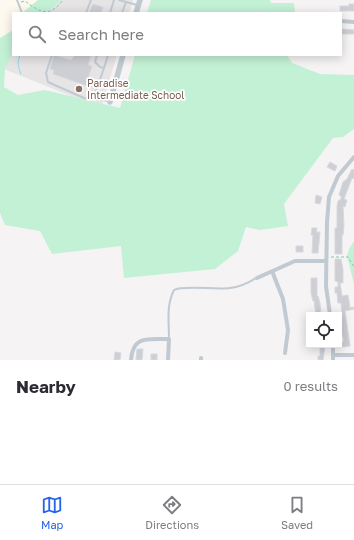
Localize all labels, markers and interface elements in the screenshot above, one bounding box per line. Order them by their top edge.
search box [12,12,342,56]
icon: search [26,23,48,45]
text: Search here [58,25,144,43]
place label: Paradise Intermediate School [87,77,184,101]
marker: Paradise Intermediate School [74,84,84,94]
map controls [306,312,342,348]
button: locate [306,312,342,348]
text: Nearby [16,376,76,397]
text: 0 results [283,378,338,394]
tab: Map [41,494,63,531]
tab: Directions [145,494,199,531]
tab: Saved [281,494,313,531]

